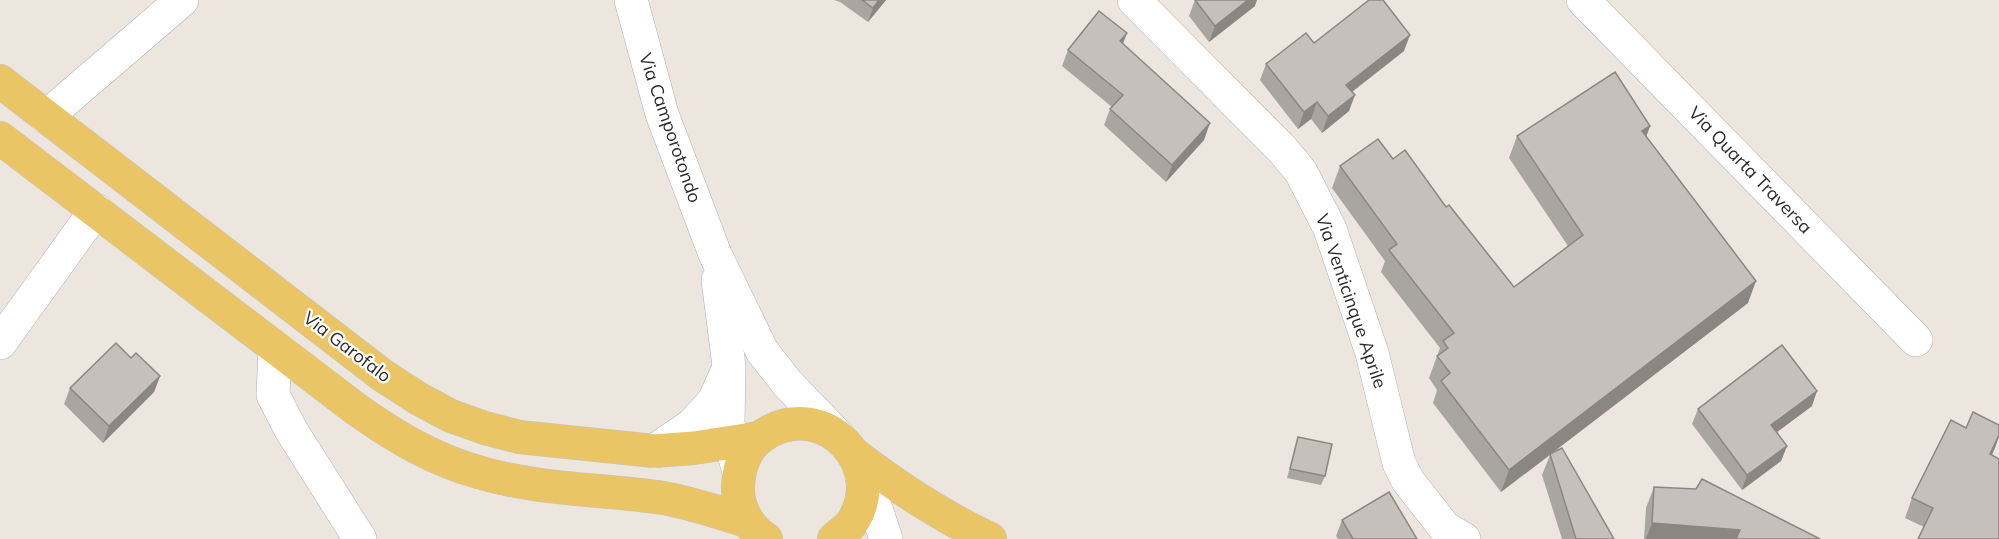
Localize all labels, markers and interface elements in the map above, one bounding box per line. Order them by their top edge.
street label: Via Camporotondo [634,50,707,206]
street label: Via Quarta Traversa [1684,101,1817,238]
street label: Via Venticinque Aprile [1311,211,1392,391]
street label: Via Garofalo [299,306,396,387]

